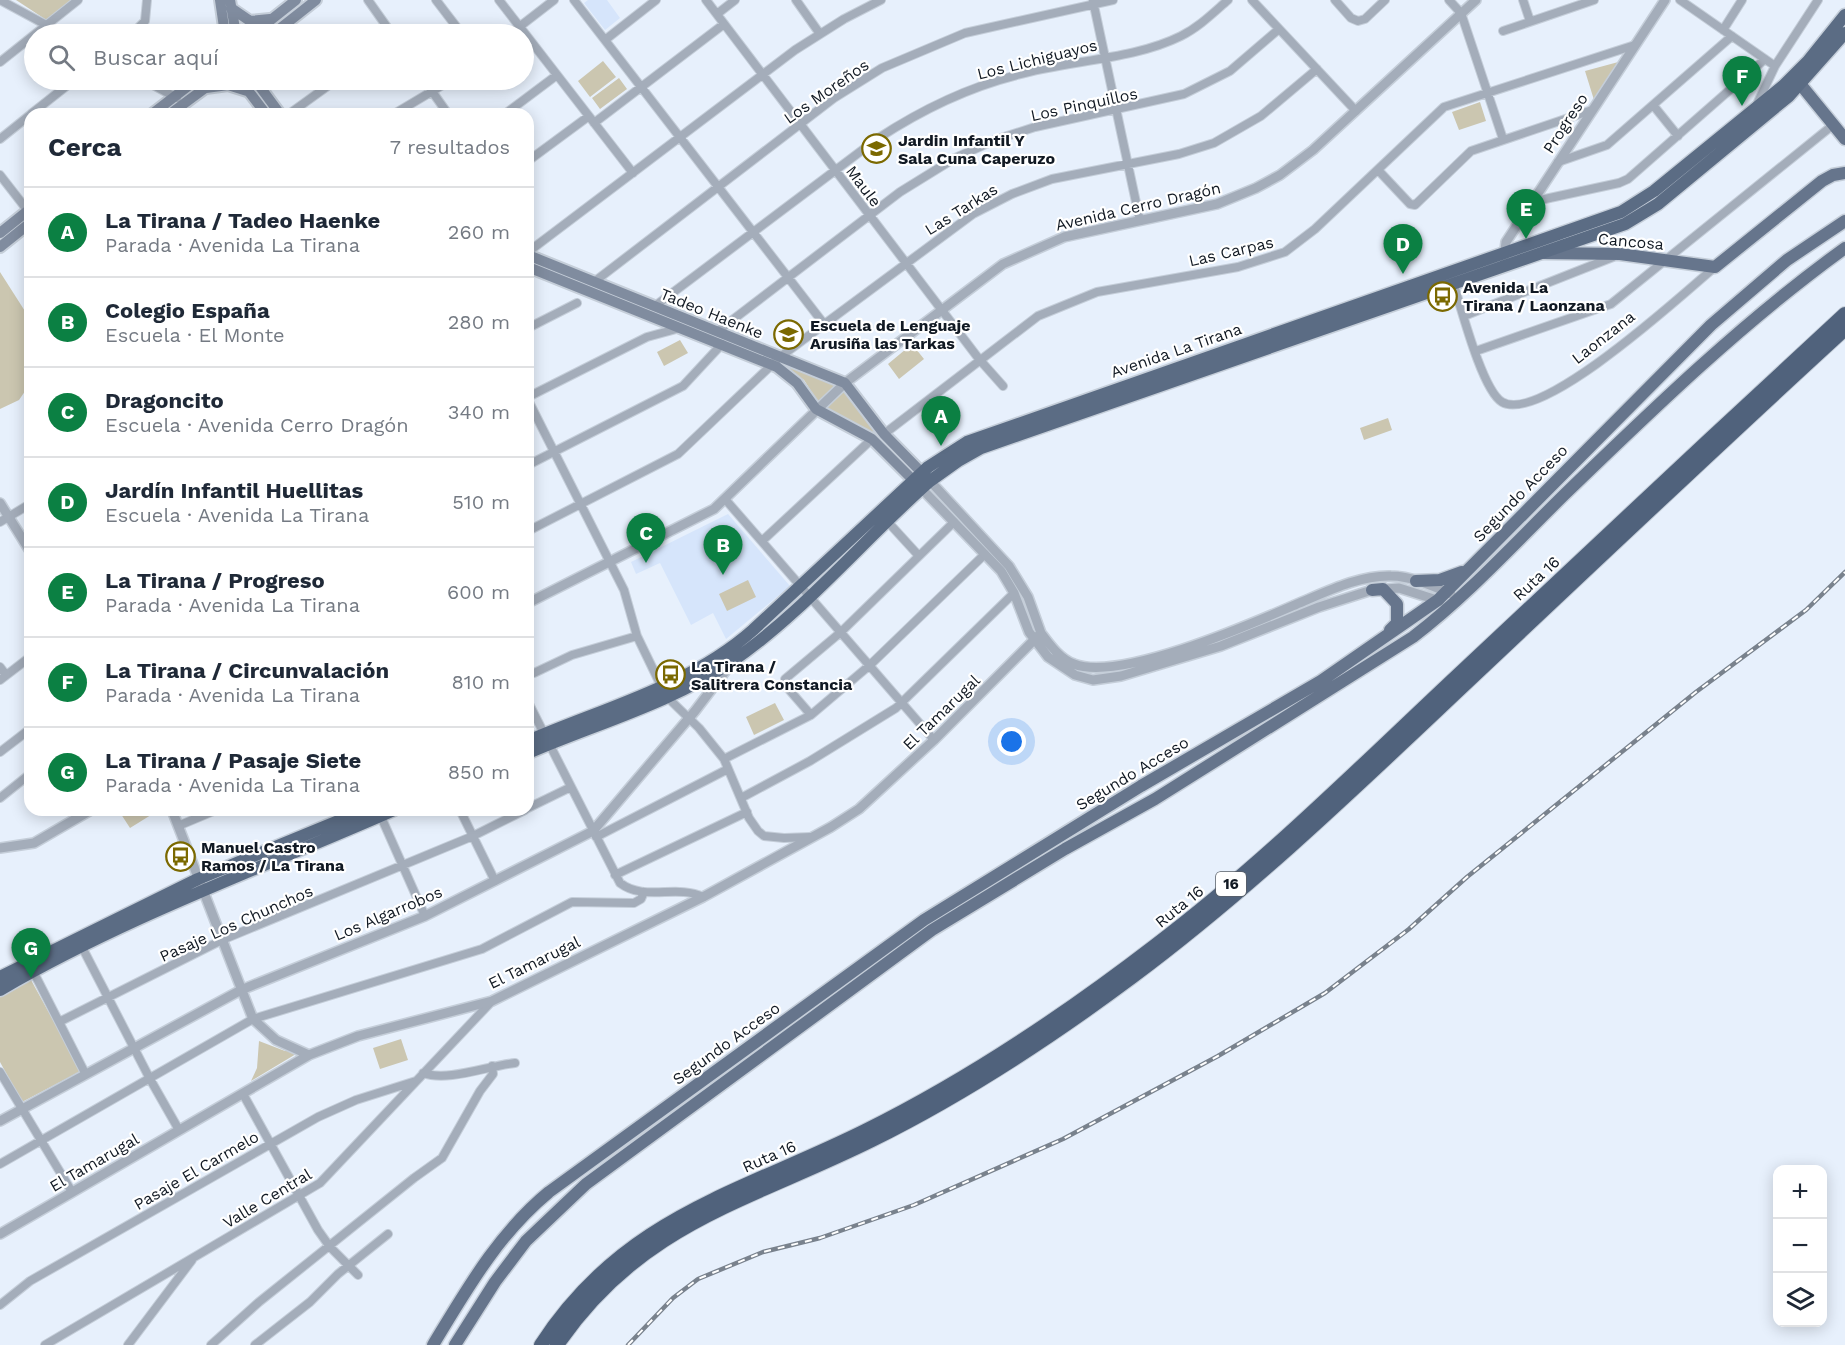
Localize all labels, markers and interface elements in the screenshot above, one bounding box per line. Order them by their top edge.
search box [24,24,534,90]
street label: Los Lichiguayos [975,35,1099,84]
icon: search [45,41,78,74]
text: Buscar aquí [93,45,219,70]
street label: Los Moreños [780,55,872,128]
pin: F [1722,57,1762,106]
street label: Los Pinquillos [1029,84,1139,125]
street label: Progreso [1539,90,1592,157]
place label: Jardin Infantil Y Sala Cuna Caperuzo [898,131,1055,168]
text: Cerca [48,132,122,162]
school or university icon: Jardin Infantil Y Sala Cuna Caperuzo [861,133,893,165]
text: 7 resultados [390,135,510,159]
street label: Maule [842,162,885,211]
street label: Avenida Cerro Dragón [1054,178,1223,235]
street label: Las Tarkas [921,180,1001,239]
pin: E [1506,190,1546,239]
text: La Tirana / Tadeo Haenke [105,208,380,233]
text: A [61,220,74,244]
text: 260 m [448,220,510,244]
pin: D [1384,224,1422,274]
street label: Cancosa [1597,229,1665,254]
street label: Las Carpas [1187,232,1275,270]
text: Parada · Avenida La Tirana [105,233,360,257]
place label: Avenida La Tirana / Laonzana [1463,278,1605,315]
bus stop icon: Avenida La Tirana / Laonzana [1426,280,1458,312]
street label: Tadeo Haenke [658,284,766,343]
text: Colegio España [105,298,270,323]
street label: Laonzana [1568,307,1639,368]
text: B [61,310,74,334]
text: 280 m [448,310,510,334]
place label: Escuela de Lenguaje Arusiña las Tarkas [810,316,971,353]
school or university icon: Escuela de Lenguaje Arusiña las Tarkas [773,318,805,350]
street label: Avenida La Tirana [1108,319,1244,382]
text: Escuela · El Monte [105,323,285,347]
text: Dragoncito [105,388,224,413]
pin: A [922,396,960,446]
text: C [61,400,74,424]
text: 340 m [448,400,510,424]
text: Escuela · Avenida Cerro Dragón [105,413,409,437]
street label: Segundo Acceso [1469,441,1572,546]
text: Jardín Infantil Huellitas [105,478,363,503]
text: D [60,490,75,514]
text: 510 m [452,490,510,514]
text: Escuela · Avenida La Tirana [105,503,369,527]
pin: C [626,514,666,563]
pin: B [704,526,742,575]
street label: Ruta 16 [1509,552,1564,605]
text: La Tirana / Progreso [105,568,325,593]
text: E [61,580,74,604]
text: 600 m [447,580,510,604]
text: Parada · Avenida La Tirana [105,593,360,617]
place label: La Tirana / Salitrera Constancia [691,657,853,694]
text: La Tirana / Circunvalación [105,658,389,683]
bus stop icon: La Tirana / Salitrera Constancia [654,659,686,691]
text: F [61,670,74,694]
text: 810 m [452,670,510,694]
street label: El Tamarugal [899,671,984,754]
text: Parada · Avenida La Tirana [105,683,360,707]
your location [997,727,1026,756]
street label: Segundo Acceso [1073,732,1192,814]
text: La Tirana / Pasaje Siete [105,748,361,773]
text: G [60,760,75,784]
text: 850 m [448,760,510,784]
text: Parada · Avenida La Tirana [105,773,360,797]
place label: Manuel Castro Ramos / La Tirana [201,838,345,875]
bus stop icon: Manuel Castro Ramos / La Tirana [164,840,196,872]
road number: 16 [1216,872,1246,896]
street label: Pasaje Los Chunchos [157,881,316,966]
street label: Ruta 16 [1151,881,1207,932]
street label: Los Algarrobos [331,882,445,945]
pin: G [12,928,51,978]
street label: El Tamarugal [485,932,583,993]
street label: Segundo Acceso [669,998,784,1089]
street label: Pasaje El Carmelo [131,1127,262,1214]
street label: El Tamarugal [46,1129,142,1196]
street label: Ruta 16 [739,1136,799,1177]
street label: Valle Central [220,1165,315,1232]
map controls [1773,1165,1827,1327]
button: + [1773,1165,1827,1219]
button: − [1773,1219,1827,1273]
button: layers [1773,1273,1827,1327]

